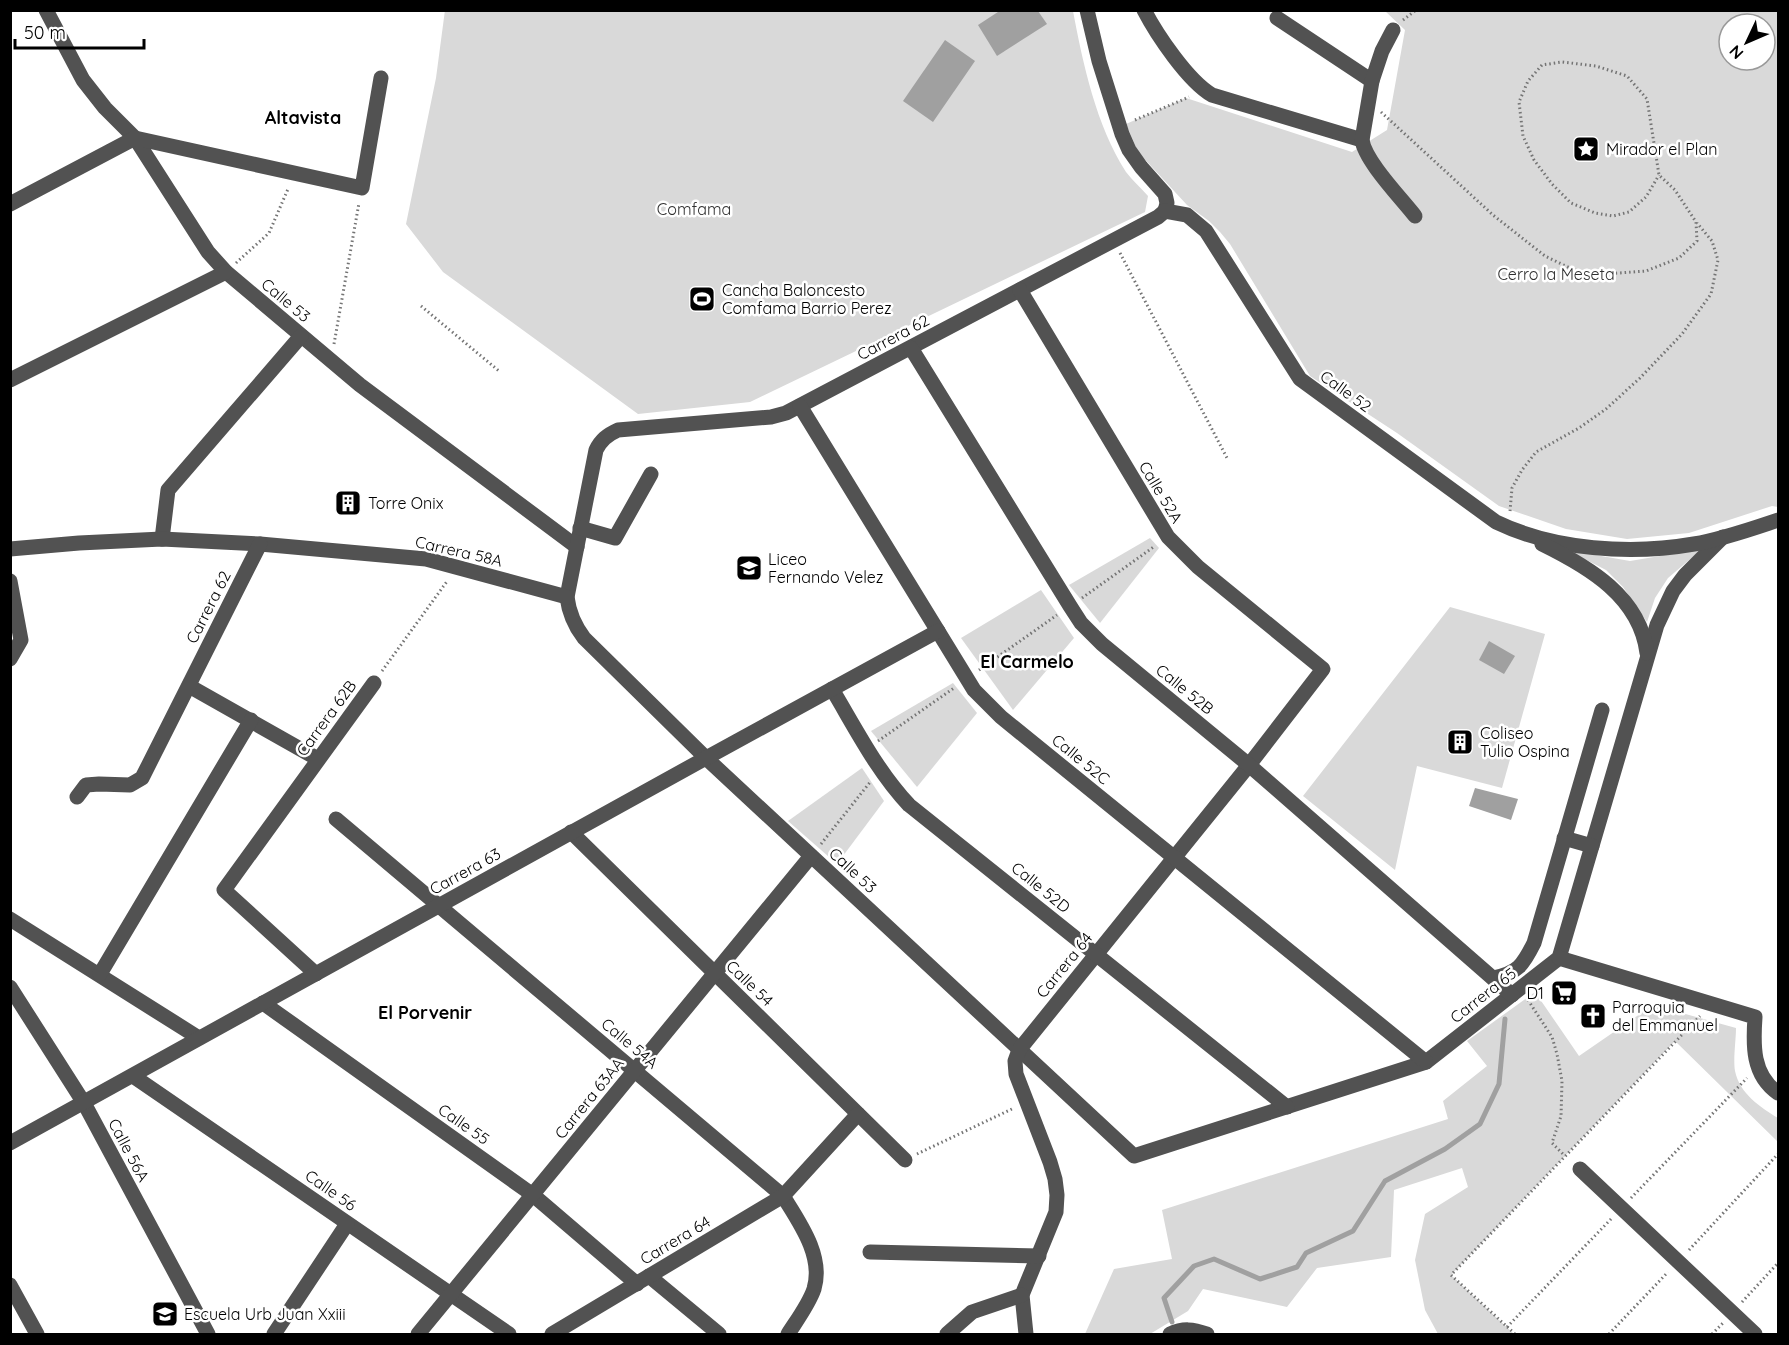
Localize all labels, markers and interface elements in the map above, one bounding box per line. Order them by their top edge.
scale bar [15,12,144,50]
north arrow [1717,12,1777,72]
text: 50 m [24,21,66,44]
text: N [1725,41,1747,64]
district label: Altavista [265,106,341,129]
place icon: Mirador el Plan [1571,134,1601,164]
place label: Mirador el Plan [1606,139,1717,159]
park label: Comfama [657,199,731,219]
park label: Cerro la Meseta [1497,264,1615,284]
street label: Calle 53 [257,274,315,326]
place label: Cancha Baloncesto Comfama Barrio Perez [722,280,892,318]
sports icon: Cancha Baloncesto Comfama Barrio Perez [687,284,717,314]
street label: Carrera 62 [854,310,933,364]
street label: Calle 52 [1317,366,1376,416]
street label: Calle 52A [1135,457,1187,527]
building icon: Torre Onix [333,488,363,518]
place label: Torre Onix [368,493,444,513]
street label: Carrera 58A [413,531,505,571]
place label: Liceo Fernando Velez [768,549,883,587]
school or university icon: Liceo Fernando Velez [734,553,764,583]
street label: Carrera 62 [181,567,235,647]
district label: El Carmelo [980,650,1074,673]
street label: Calle 52B [1152,660,1218,718]
street label: Carrera 62B [292,676,360,760]
place label: Coliseo Tulio Ospina [1480,723,1570,761]
building icon: Coliseo Tulio Ospina [1445,727,1475,757]
street label: Calle 52C [1048,730,1114,788]
street label: Carrera 63 [426,843,504,899]
street label: Calle 53 [825,843,881,897]
street label: Calle 52D [1008,857,1074,917]
street label: Carrera 64 [1032,928,1096,1002]
street label: Calle 54 [722,956,778,1010]
street label: Carrera 65 [1446,963,1520,1027]
supermarket icon: D1 [1549,978,1579,1008]
place label: D1 [1527,983,1544,1003]
place label: Parroquia del Emmanuel [1612,997,1718,1035]
district label: El Porvenir [378,1001,472,1024]
church icon: Parroquia del Emmanuel [1578,1001,1608,1031]
street label: Calle 54A [597,1013,663,1073]
street label: Carrera 63AA [550,1053,628,1143]
street label: Calle 55 [434,1099,494,1149]
street label: Calle 56A [104,1115,154,1185]
street label: Calle 56 [301,1165,361,1215]
street label: Carrera 64 [636,1211,714,1269]
school or university icon: Escuela Urb Juan Xxiii [150,1299,180,1329]
place label: Escuela Urb Juan Xxiii [184,1304,346,1324]

